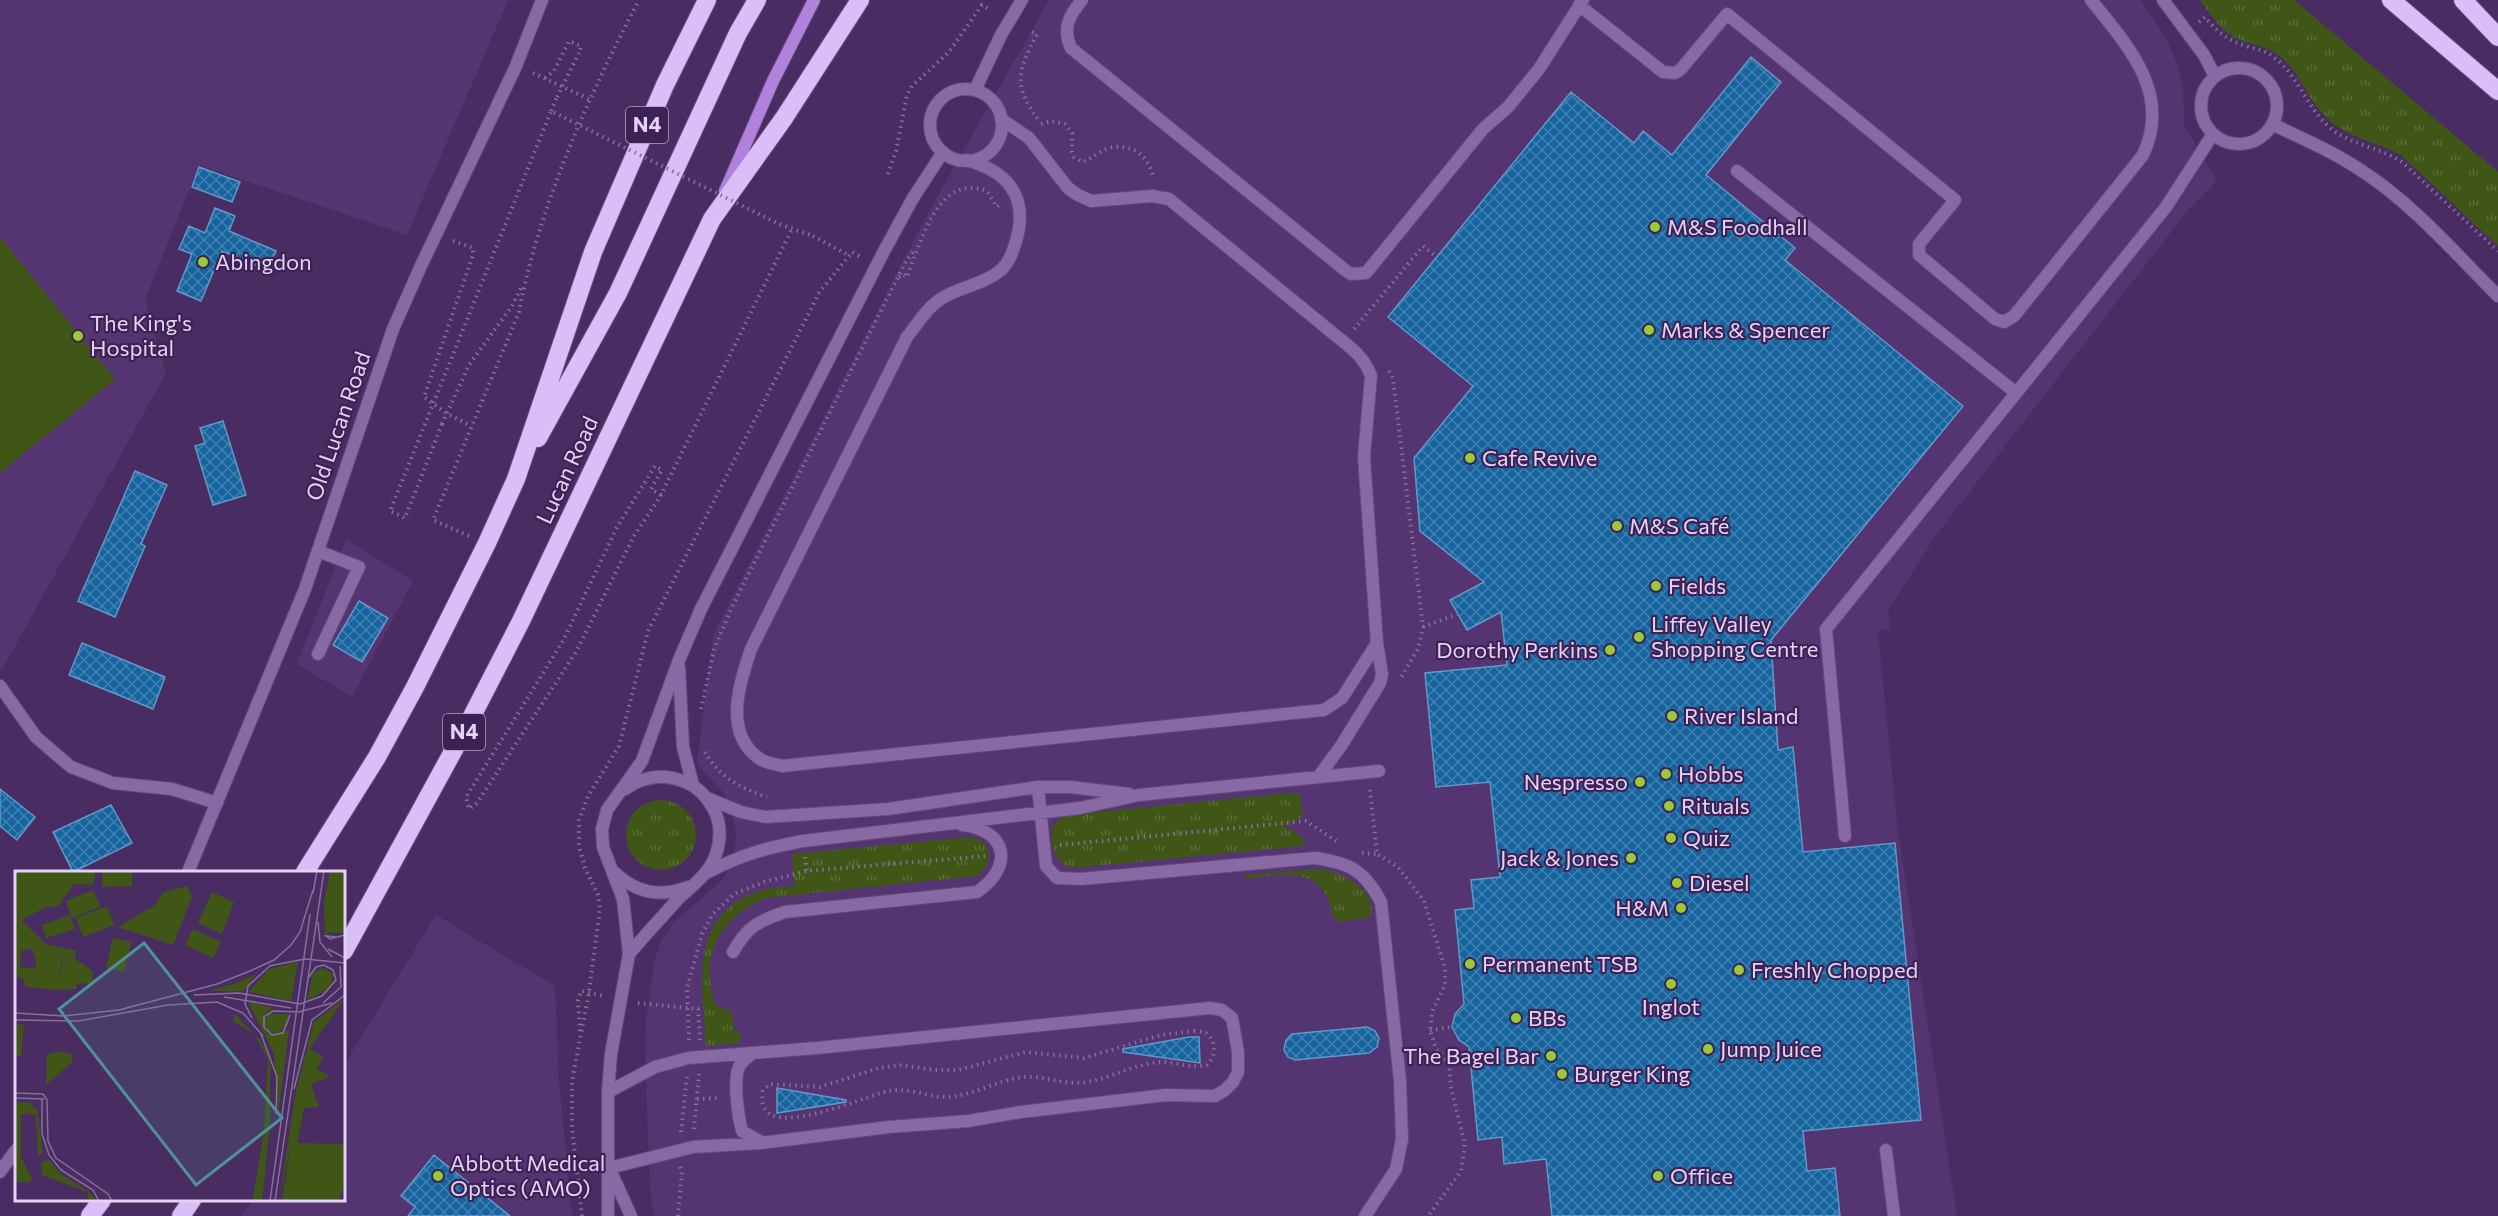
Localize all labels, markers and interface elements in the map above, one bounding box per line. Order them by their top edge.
road number: N4 [626,107,668,143]
place label: M&S Foodhall [1667,213,1808,240]
marker: M&S Foodhall [1648,220,1662,234]
place label: Abingdon [215,248,312,275]
marker: Abingdon [196,255,210,269]
place label: The King's Hospital [90,309,192,361]
place label: Marks & Spencer [1661,316,1830,343]
marker: Marks & Spencer [1642,323,1656,337]
marker: The King's Hospital [71,329,85,343]
street label: Old Lucan Road [299,348,376,504]
street label: Lucan Road [530,412,603,528]
place label: Cafe Revive [1482,444,1597,471]
marker: Cafe Revive [1463,451,1477,465]
place label: M&S Café [1629,512,1729,539]
marker: M&S Café [1610,519,1624,533]
place label: Fields [1668,572,1726,599]
marker: Fields [1649,579,1663,593]
place label: Liffey Valley Shopping Centre [1651,610,1818,662]
marker: Liffey Valley Shopping Centre [1632,630,1646,644]
place label: Dorothy Perkins [1436,636,1598,663]
marker: Dorothy Perkins [1603,643,1617,657]
place label: River Island [1684,702,1798,729]
marker: River Island [1665,709,1679,723]
road number: N4 [443,714,485,750]
place label: Hobbs [1678,760,1743,787]
marker: Hobbs [1659,767,1673,781]
place label: Nespresso [1524,768,1628,795]
marker: Nespresso [1633,775,1647,789]
place label: Rituals [1681,792,1750,819]
marker: Rituals [1662,799,1676,813]
place label: Quiz [1683,824,1730,851]
marker: Quiz [1664,831,1678,845]
place label: Jack & Jones [1500,844,1619,871]
marker: Jack & Jones [1624,851,1638,865]
place label: Diesel [1689,869,1750,896]
inset map [15,871,345,1201]
marker: Diesel [1670,876,1684,890]
place label: H&M [1615,894,1669,921]
marker: H&M [1674,901,1688,915]
place label: Permanent TSB [1482,950,1638,977]
place label: Freshly Chopped [1751,956,1918,983]
marker: Permanent TSB [1463,957,1477,971]
marker: Freshly Chopped [1732,963,1746,977]
marker: Inglot [1664,977,1678,991]
place label: Inglot [1642,993,1700,1020]
place label: BBs [1528,1004,1566,1031]
marker: BBs [1509,1011,1523,1025]
place label: Jump Juice [1720,1035,1822,1062]
place label: The Bagel Bar [1403,1042,1539,1069]
marker: Jump Juice [1701,1042,1715,1056]
marker: The Bagel Bar [1544,1049,1558,1063]
place label: Burger King [1574,1060,1691,1087]
marker: Burger King [1555,1067,1569,1081]
place label: Abbott Medical Optics (AMO) [450,1149,605,1201]
place label: Office [1670,1162,1733,1189]
marker: Abbott Medical Optics (AMO) [431,1169,445,1183]
marker: Office [1651,1169,1665,1183]

